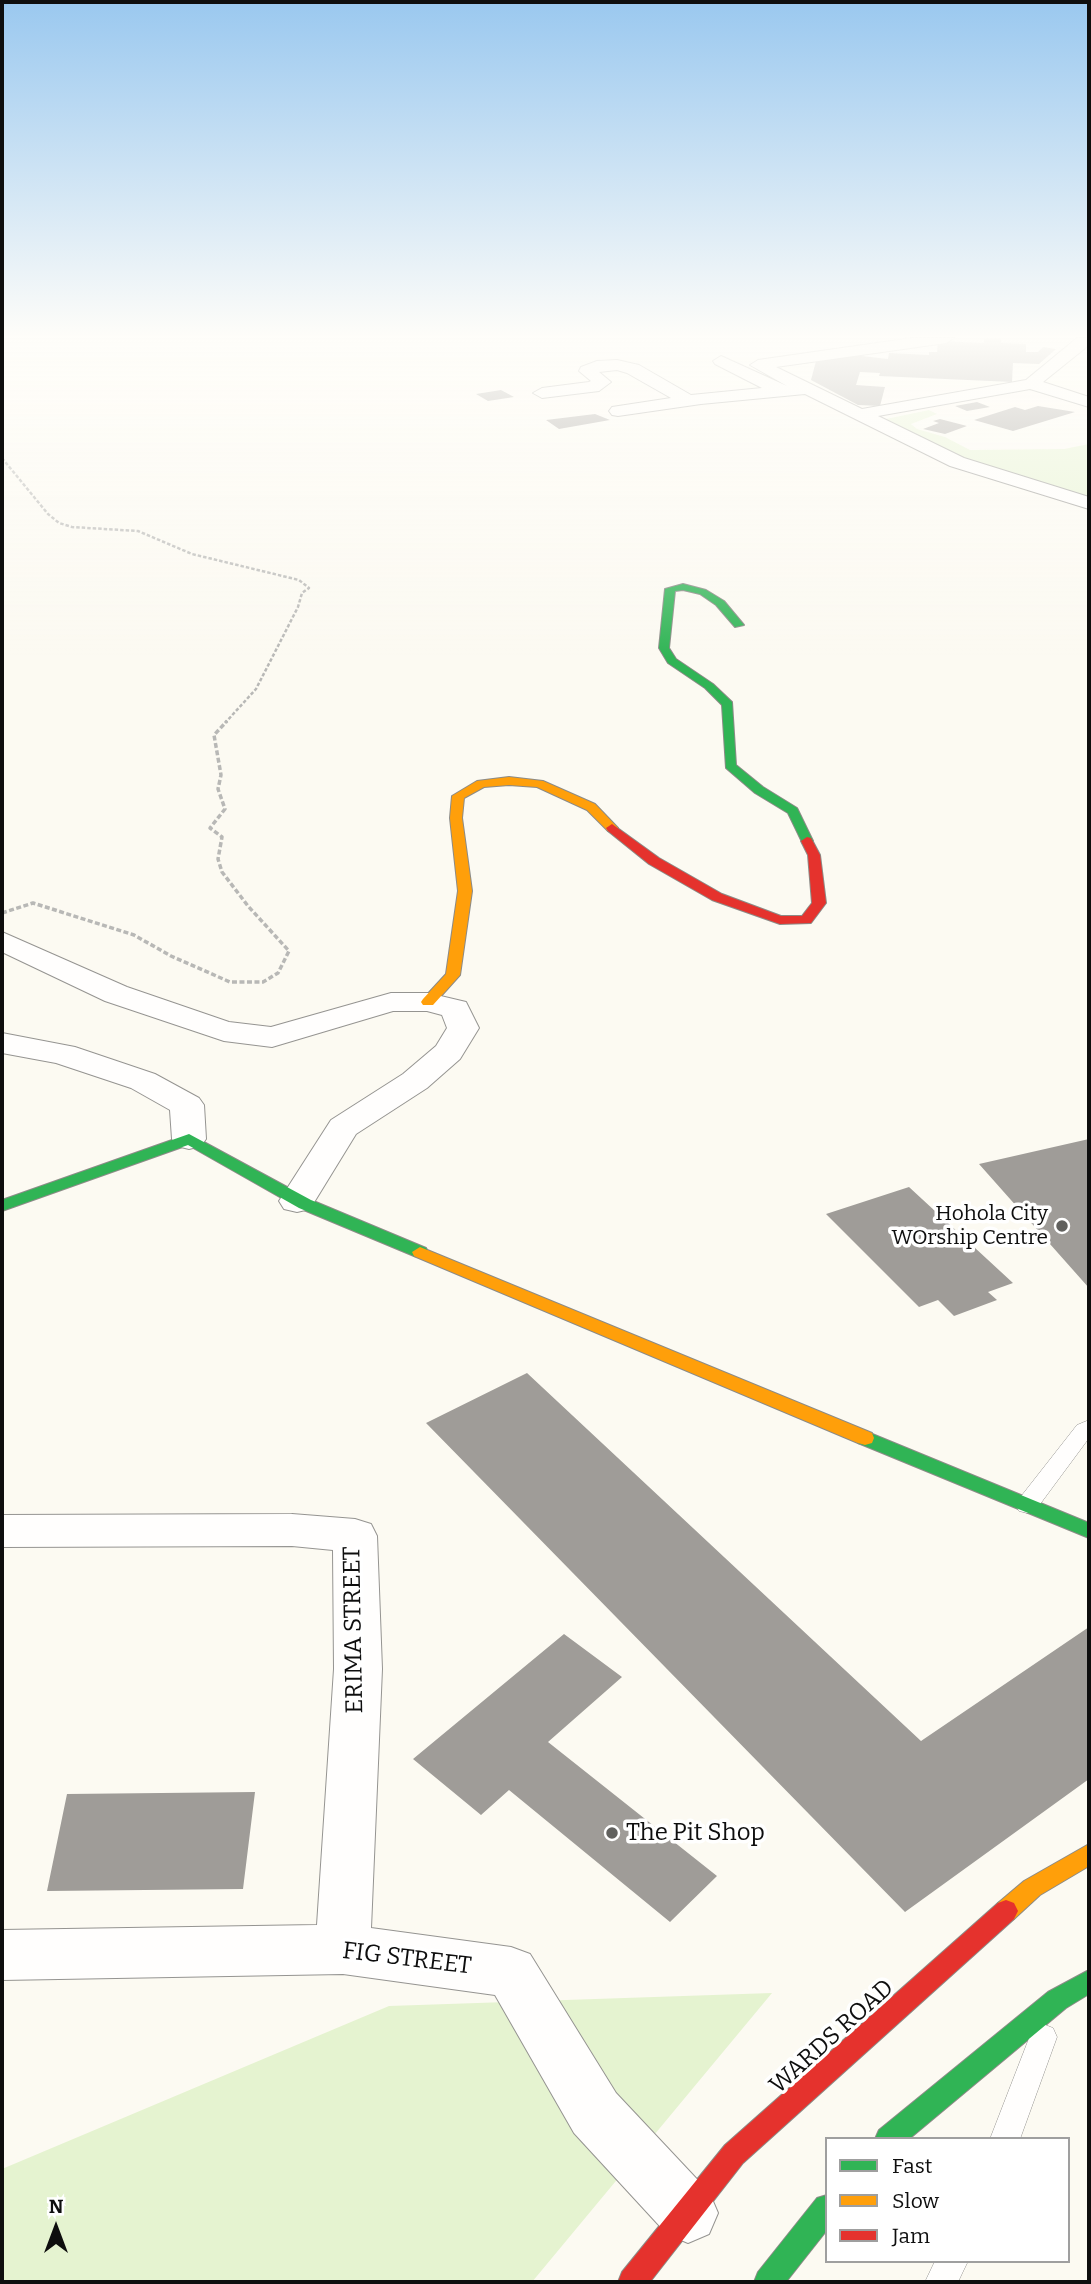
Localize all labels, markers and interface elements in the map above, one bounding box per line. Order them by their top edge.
place label: Hohola City WOrship Centre [891,1201,1048,1251]
marker: Hohola City WOrship Centre [1054,1218,1070,1234]
street label: ERIMA STREET [338,1546,370,1714]
place label: The Pit Shop [626,1819,765,1847]
marker: The Pit Shop [604,1825,620,1841]
street label: FIG STREET [341,1937,473,1981]
street label: WARDS ROAD [764,1974,900,2100]
legend [825,2137,1070,2263]
text: Fast [892,2153,932,2179]
text: Slow [892,2188,939,2214]
north arrow [21,2193,91,2263]
text: N [49,2195,63,2218]
text: Jam [892,2223,930,2249]

